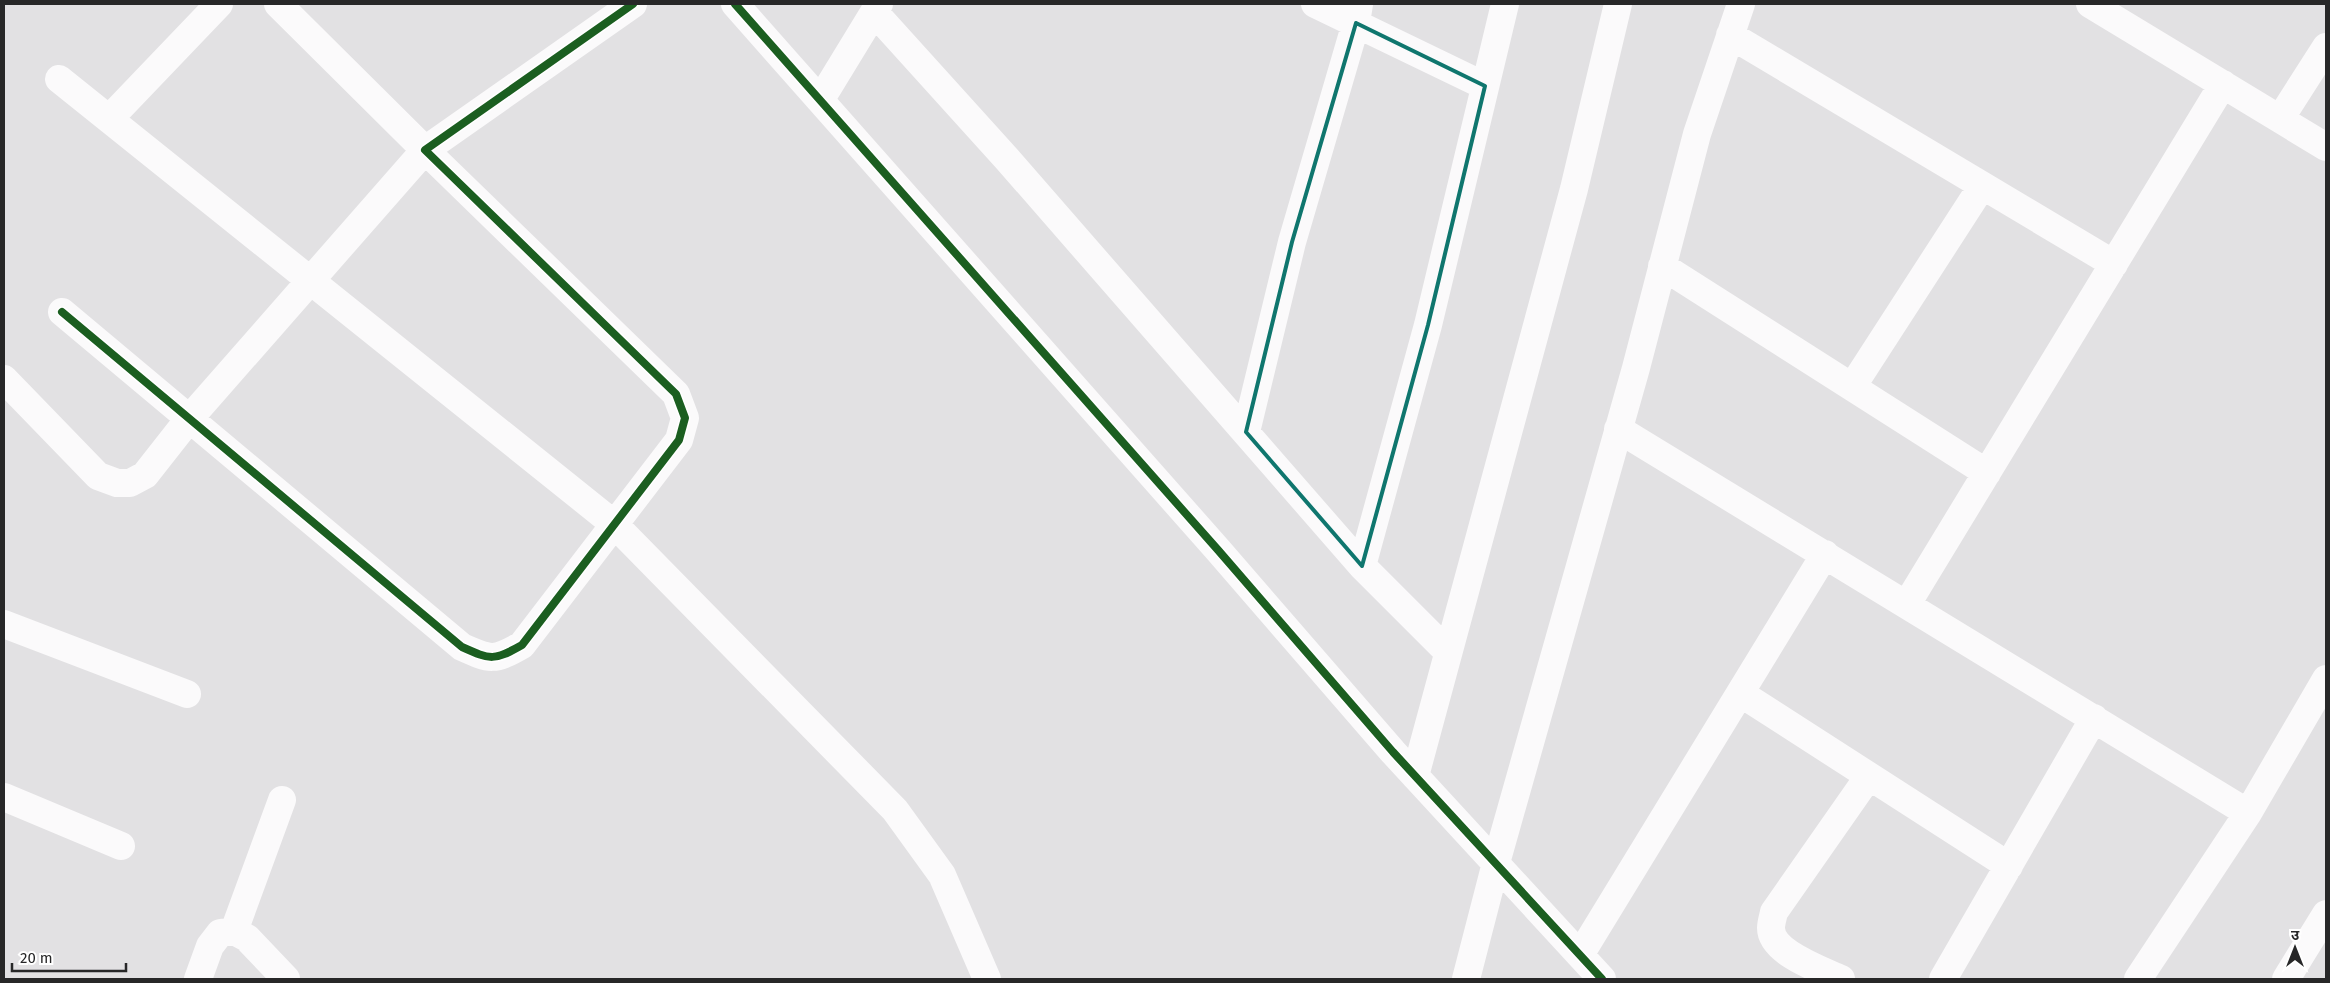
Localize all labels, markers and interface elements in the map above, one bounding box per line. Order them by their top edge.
north arrow [2270,923,2320,973]
text: उ [2291,927,2300,944]
scale bar [12,940,126,972]
text: 20 m [20,949,53,967]

